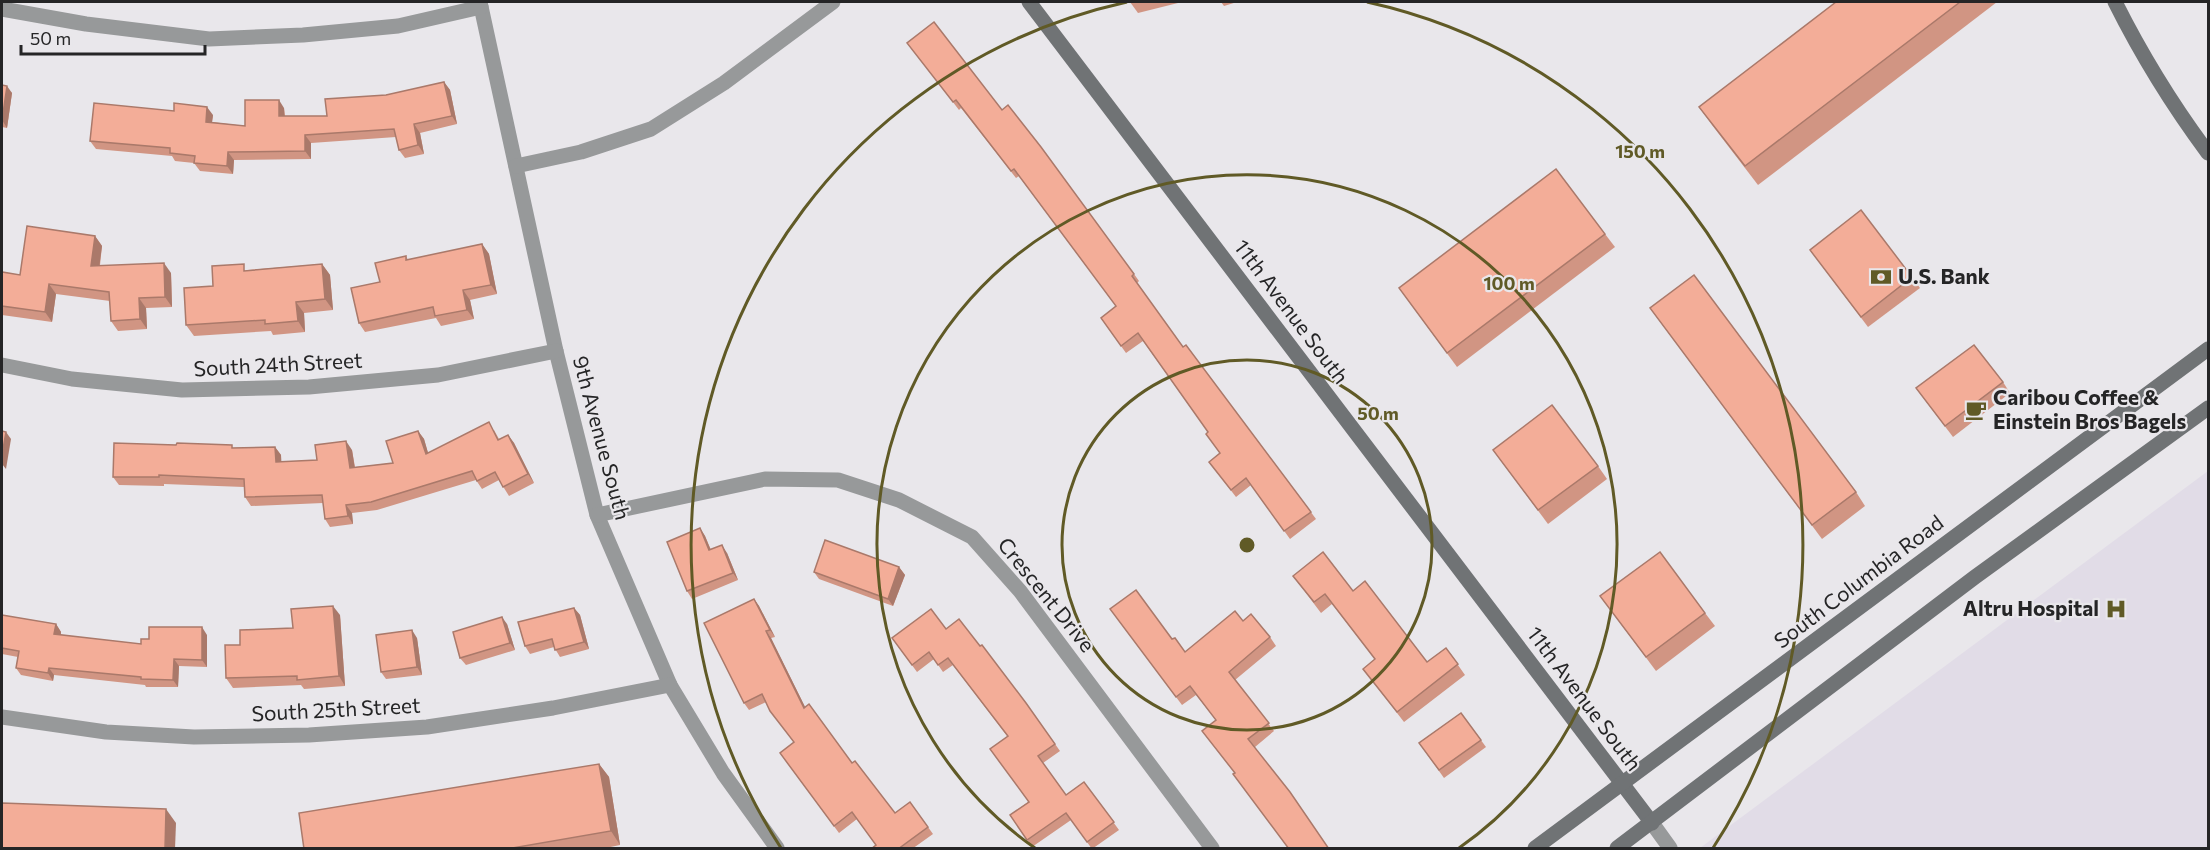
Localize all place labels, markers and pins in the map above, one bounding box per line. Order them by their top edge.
place label: U.S. Bank [1898,263,1990,288]
bank icon: U.S. Bank [1869,265,1893,289]
place label: Caribou Coffee & Einstein Bros Bagels [1993,384,2187,433]
cafe icon: Caribou Coffee & Einstein Bros Bagels [1964,398,1988,422]
centre of rings [1237,535,1257,555]
place label: Altru Hospital [1963,595,2099,620]
hospital icon: Altru Hospital [2104,597,2128,621]

